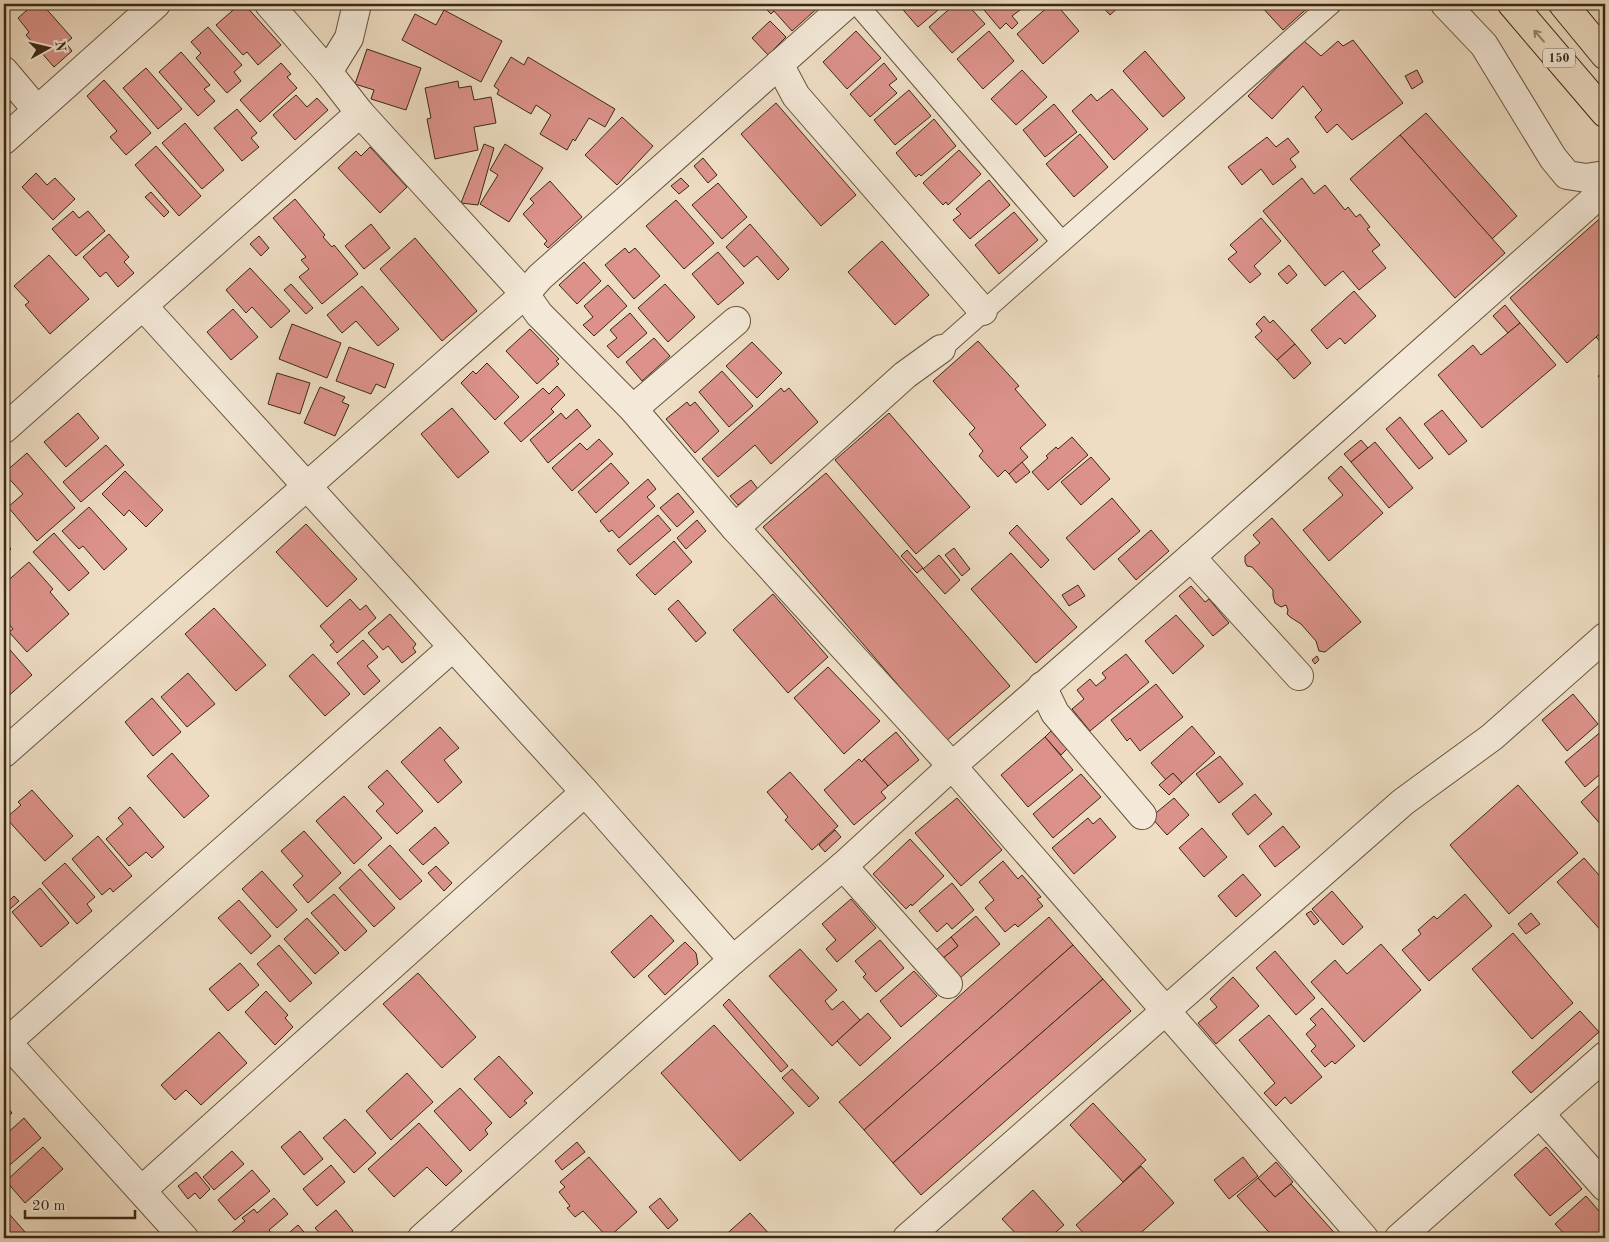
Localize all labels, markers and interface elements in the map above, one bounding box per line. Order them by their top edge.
north arrow [22,22,72,72]
one-way arrow [1534,29,1545,42]
text: N [52,40,68,53]
road number: 150 [1543,48,1575,68]
scale bar [25,1187,135,1219]
text: 20 m [32,1199,66,1214]

